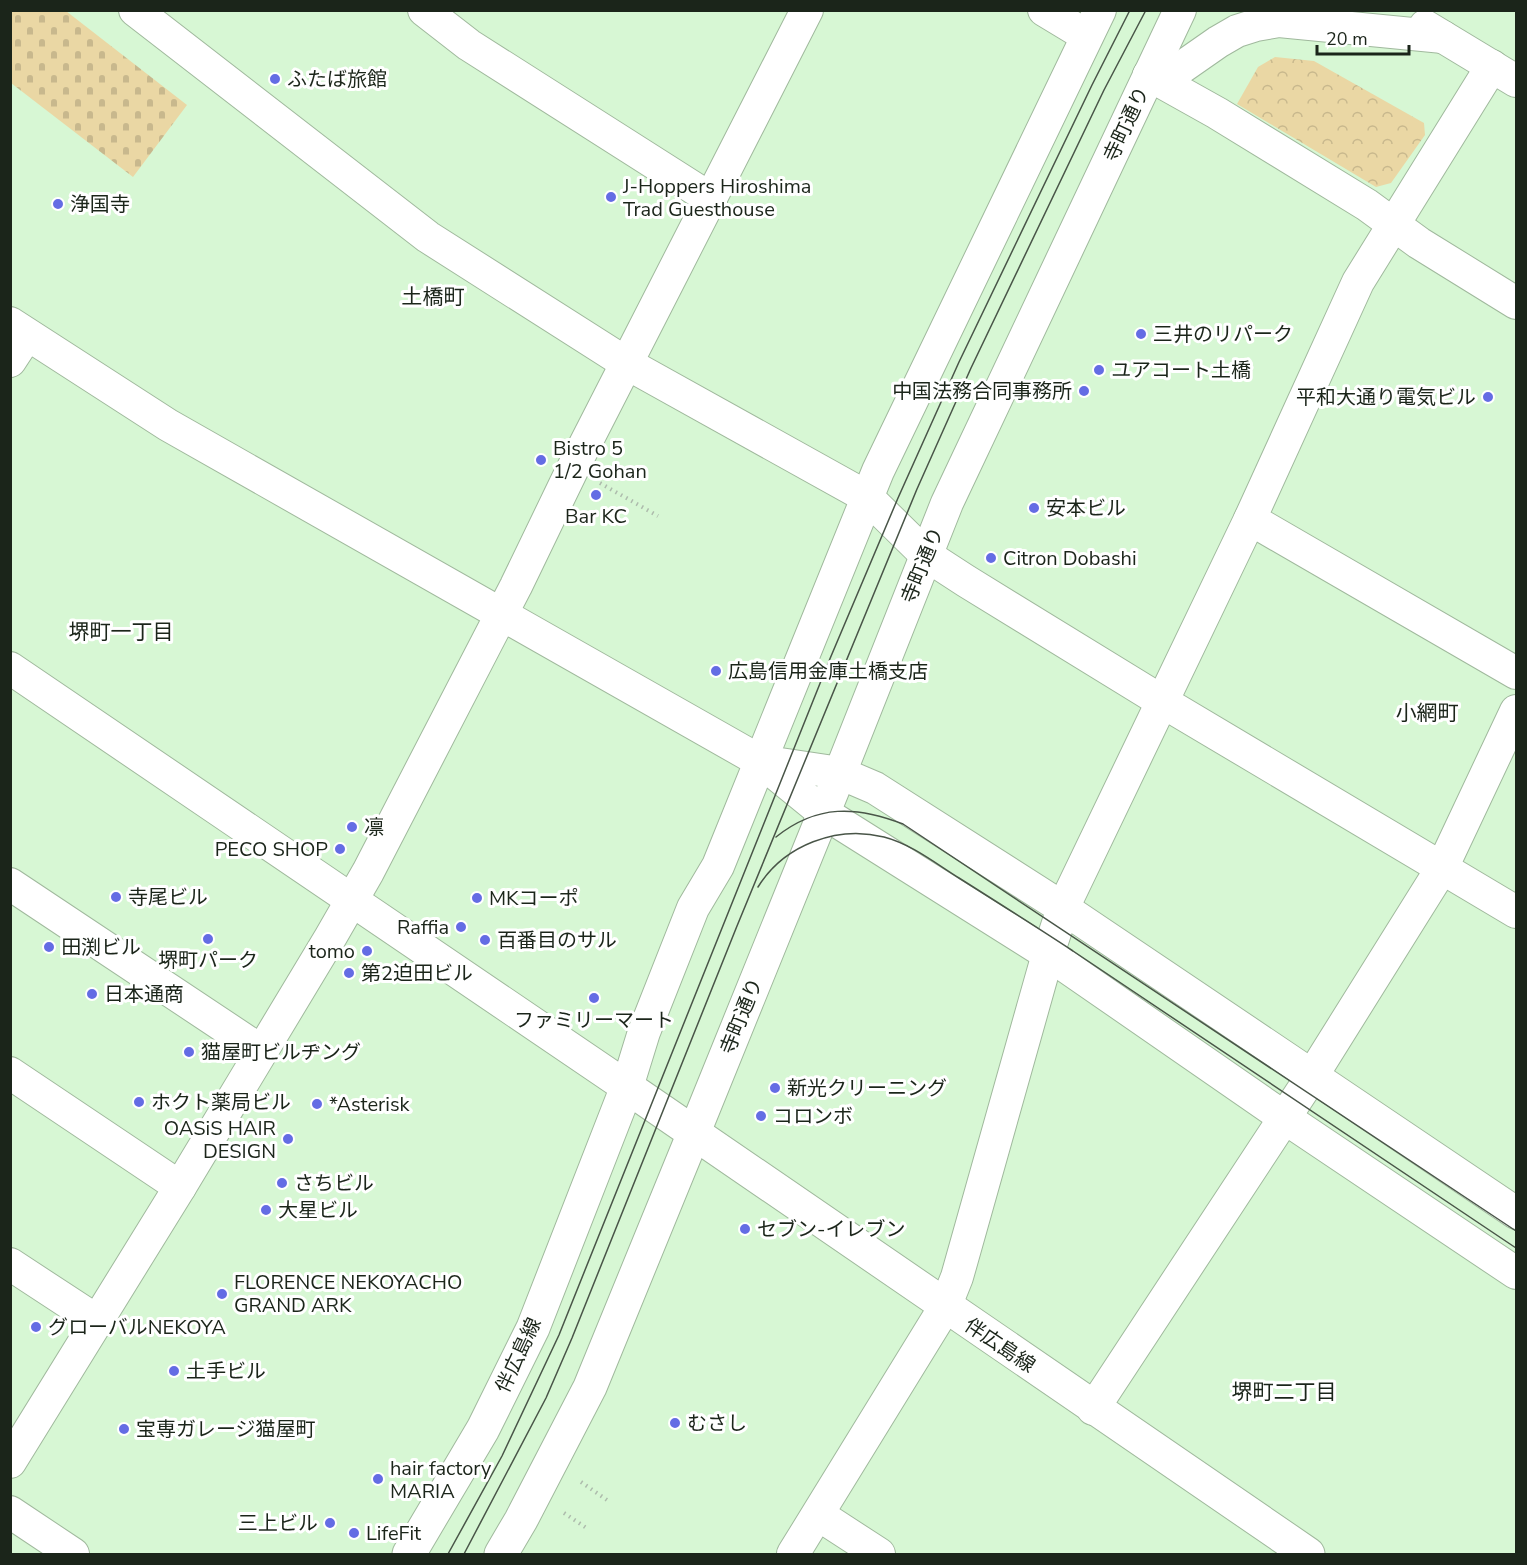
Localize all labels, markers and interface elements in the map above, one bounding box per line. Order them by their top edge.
scale bar [1317,18,1408,56]
text: 20 m [1326,27,1368,51]
place label: ふたば旅館 [287,66,387,93]
marker: ふたば旅館 [268,72,282,86]
street label: 寺町通り [1097,82,1156,166]
place label: J-Hoppers Hiroshima Trad Guesthouse [622,173,811,223]
marker: J-Hoppers Hiroshima Trad Guesthouse [604,190,618,204]
place label: 浄国寺 [70,191,130,218]
marker: 浄国寺 [51,197,65,211]
district label: 土橋町 [402,283,465,311]
place label: 三井のリパーク [1153,321,1293,348]
marker: 三井のリパーク [1134,327,1148,341]
place label: ユアコート土橋 [1111,357,1251,384]
marker: ユアコート土橋 [1092,363,1106,377]
place label: 中国法務合同事務所 [892,378,1072,405]
marker: 中国法務合同事務所 [1077,384,1091,398]
place label: 平和大通り電気ビル [1296,384,1476,411]
marker: 平和大通り電気ビル [1481,390,1495,404]
place label: Bistro 5 1/2 Gohan [553,435,647,485]
marker: Bistro 5 1/2 Gohan [534,453,548,467]
marker: Bar KC [589,488,603,502]
place label: 安本ビル [1046,495,1126,522]
marker: 安本ビル [1027,501,1041,515]
place label: Bar KC [565,503,627,530]
street label: 寺町通り [895,523,950,607]
place label: Citron Dobashi [1003,545,1137,572]
marker: Citron Dobashi [984,551,998,565]
district label: 堺町一丁目 [69,618,174,646]
place label: 広島信用金庫土橋支店 [728,658,928,685]
marker: 広島信用金庫土橋支店 [709,664,723,678]
district label: 小網町 [1396,699,1459,727]
place label: 凛 [364,814,384,841]
marker: 凛 [345,820,359,834]
place label: PECO SHOP [215,836,328,863]
marker: PECO SHOP [333,842,347,856]
place label: 寺尾ビル [128,884,208,911]
place label: MKコーポ [489,885,579,912]
marker: 寺尾ビル [109,890,123,904]
marker: MKコーポ [470,891,484,905]
place label: Raffia [397,914,449,941]
marker: Raffia [454,920,468,934]
place label: 百番目のサル [497,927,617,954]
marker: 堺町パーク [201,932,215,946]
marker: 百番目のサル [478,933,492,947]
place label: 田渕ビル [61,934,141,961]
place label: tomo [309,938,355,965]
marker: 田渕ビル [42,940,56,954]
marker: tomo [360,944,374,958]
place label: 堺町パーク [158,947,258,974]
place label: 第2迫田ビル [361,960,473,987]
marker: 第2迫田ビル [342,966,356,980]
street label: 寺町通り [714,974,769,1058]
place label: 日本通商 [104,981,184,1008]
marker: 日本通商 [85,987,99,1001]
marker: ファミリーマート [587,991,601,1005]
place label: ファミリーマート [514,1007,674,1034]
place label: 猫屋町ビルヂング [201,1039,361,1066]
marker: 猫屋町ビルヂング [182,1045,196,1059]
place label: 新光クリーニング [787,1075,947,1102]
marker: 新光クリーニング [768,1081,782,1095]
place label: ホクト薬局ビル [151,1089,291,1116]
place label: *Asterisk [329,1091,411,1118]
marker: ホクト薬局ビル [132,1095,146,1109]
marker: *Asterisk [310,1097,324,1111]
place label: コロンボ [773,1103,853,1130]
marker: コロンボ [754,1109,768,1123]
place label: OASiS HAIR DESIGN [164,1115,276,1165]
marker: OASiS HAIR DESIGN [281,1132,295,1146]
place label: さちビル [294,1170,374,1197]
marker: さちビル [275,1176,289,1190]
place label: 大星ビル [278,1197,358,1224]
marker: 大星ビル [259,1203,273,1217]
place label: セブン-イレブン [757,1216,905,1243]
marker: セブン-イレブン [738,1222,752,1236]
place label: FLORENCE NEKOYACHO GRAND ARK [234,1269,462,1319]
marker: FLORENCE NEKOYACHO GRAND ARK [215,1287,229,1301]
street label: 伴広島線 [959,1312,1040,1379]
street label: 伴広島線 [489,1313,548,1397]
place label: グローバルNEKOYA [48,1314,226,1341]
marker: グローバルNEKOYA [29,1320,43,1334]
place label: 土手ビル [186,1358,266,1385]
marker: 土手ビル [167,1364,181,1378]
district label: 堺町二丁目 [1232,1378,1337,1406]
place label: むさし [687,1410,747,1437]
place label: 宝専ガレージ猫屋町 [136,1416,316,1443]
marker: むさし [668,1416,682,1430]
marker: 宝専ガレージ猫屋町 [117,1422,131,1436]
place label: hair factory MARIA [390,1455,492,1505]
marker: hair factory MARIA [371,1472,385,1486]
place label: 三上ビル [238,1510,318,1537]
marker: 三上ビル [323,1516,337,1530]
place label: LifeFit [366,1520,422,1547]
marker: LifeFit [347,1526,361,1540]

